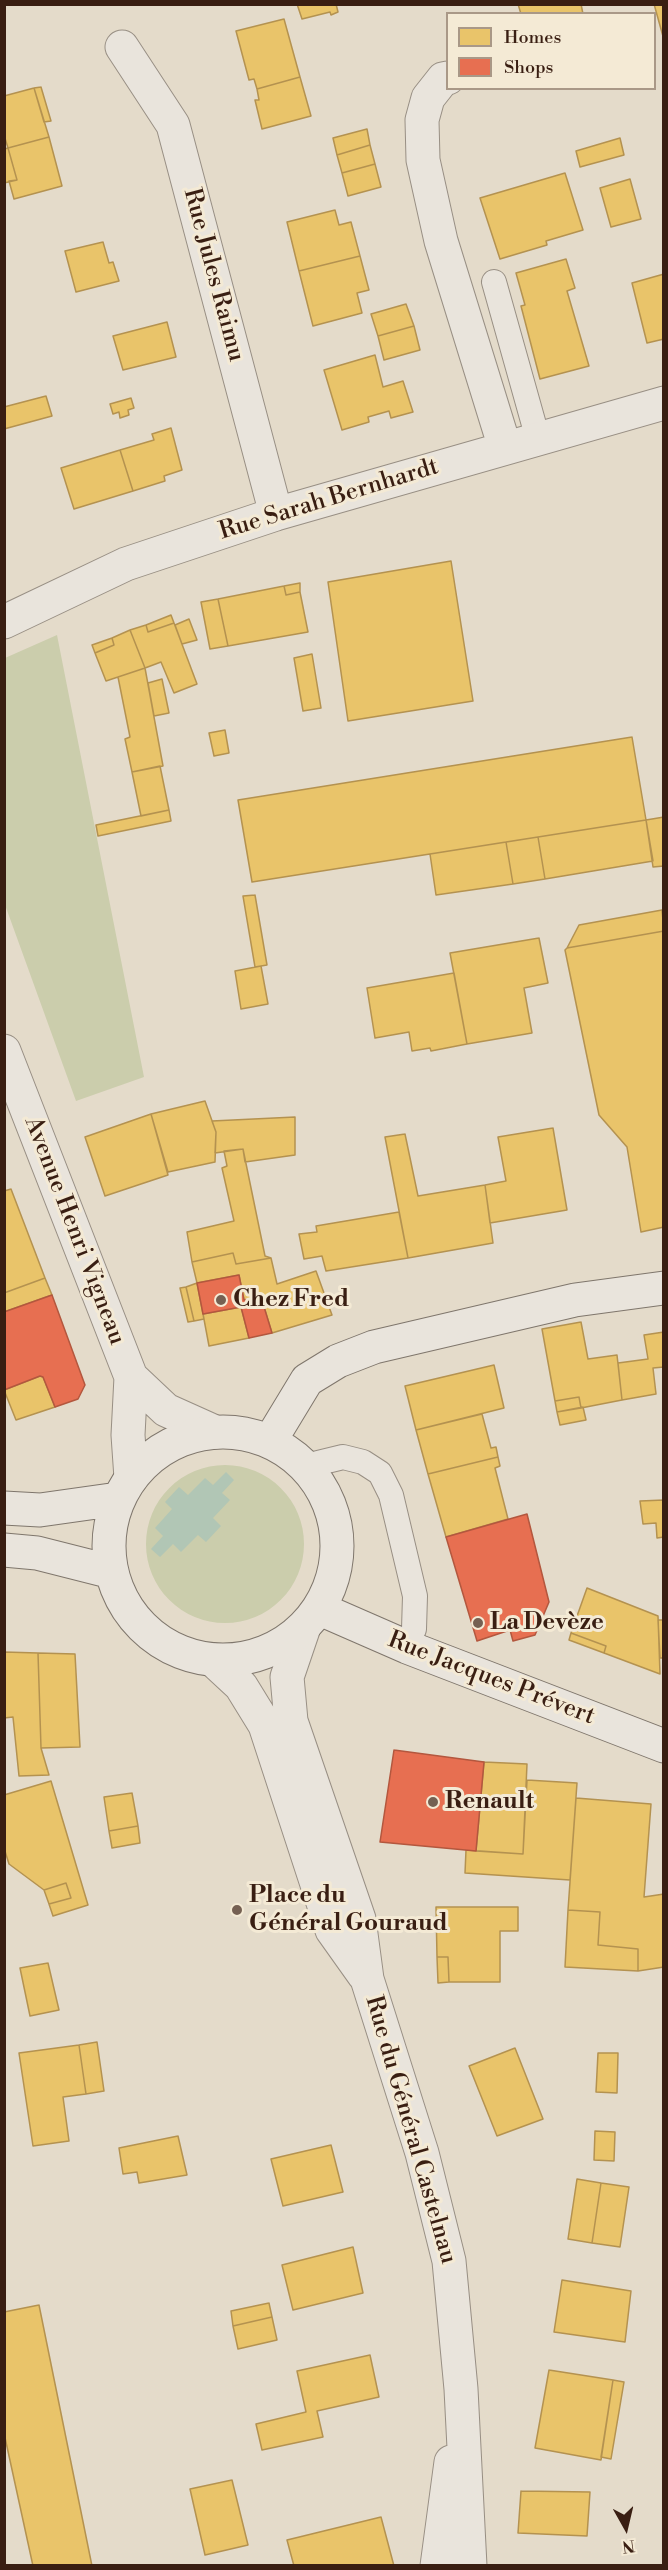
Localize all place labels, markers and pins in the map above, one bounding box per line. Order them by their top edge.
place label: Chez Fred [233,1286,349,1314]
marker: Chez Fred [214,1293,228,1307]
place label: La Devèze [490,1609,604,1637]
marker: La Devèze [471,1616,485,1630]
place label: Renault [445,1788,534,1816]
marker: Renault [426,1795,440,1809]
place label: Place du Général Gouraud [249,1882,448,1938]
marker: Place du Général Gouraud [230,1903,244,1917]

